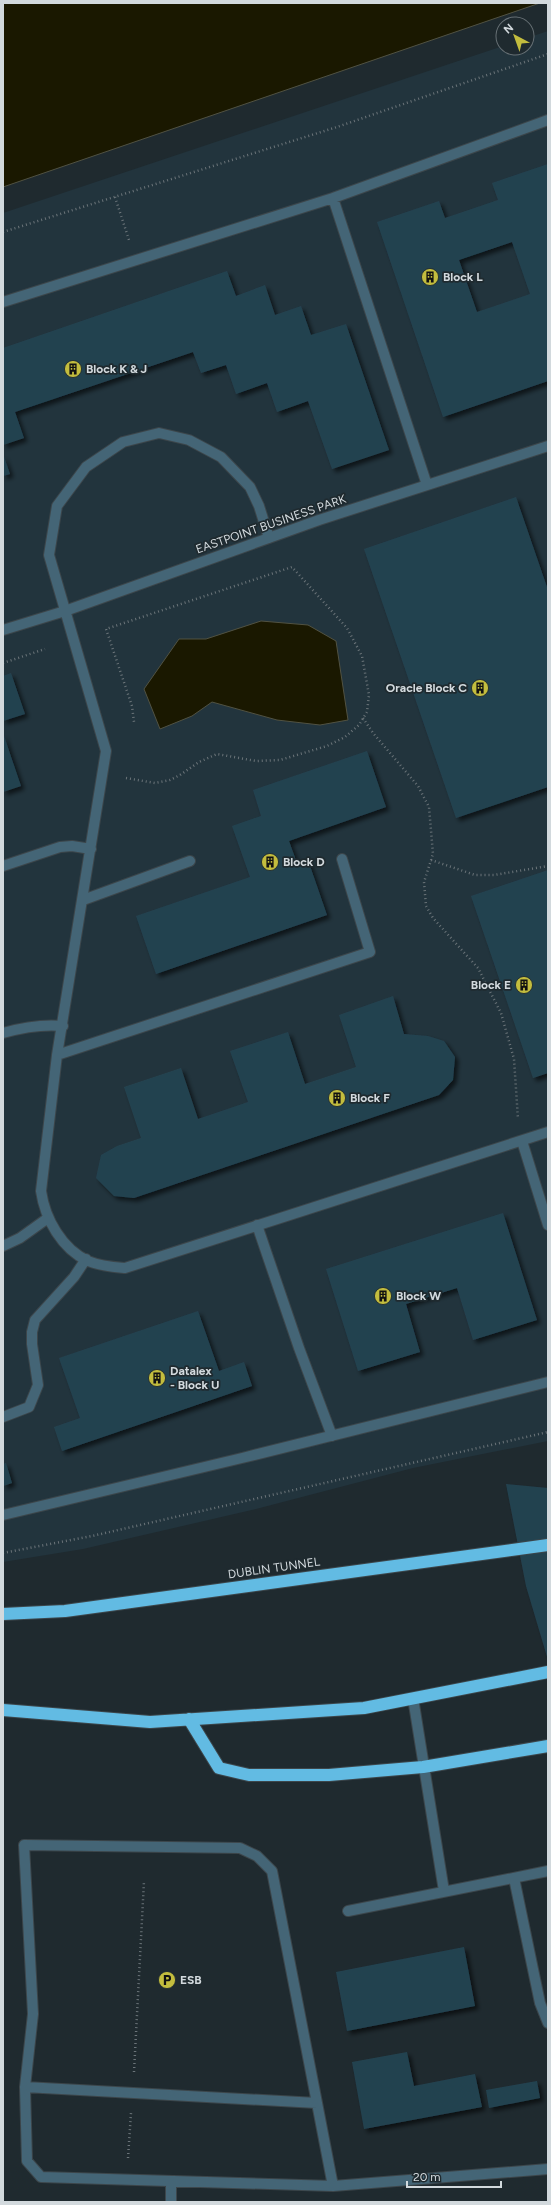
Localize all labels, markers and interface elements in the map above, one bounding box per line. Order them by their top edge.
north arrow [495,16,535,56]
text: N [501,21,516,37]
building icon: Block L [420,267,440,287]
place label: Block L [443,270,483,284]
building icon: Block K & J [63,359,83,379]
place label: Block K & J [86,362,147,376]
street label: EASTPOINT BUSINESS PARK [194,491,349,556]
building icon: Oracle Block C [470,678,490,698]
place label: Oracle Block C [386,681,467,695]
building icon: Block D [260,852,280,872]
place label: Block D [283,855,325,869]
building icon: Block E [514,975,534,995]
place label: Block E [471,978,511,992]
building icon: Block F [327,1088,347,1108]
place label: Block F [350,1091,390,1105]
building icon: Block W [373,1286,393,1306]
place label: Block W [396,1289,441,1303]
place label: Datalex - Block U [170,1364,219,1392]
building icon: Datalex - Block U [147,1368,167,1388]
street label: DUBLIN TUNNEL [227,1555,322,1581]
parking icon: ESB [157,1970,177,1990]
place label: ESB [180,1973,202,1987]
scale bar [407,2163,501,2189]
text: 20 m [413,2170,441,2184]

